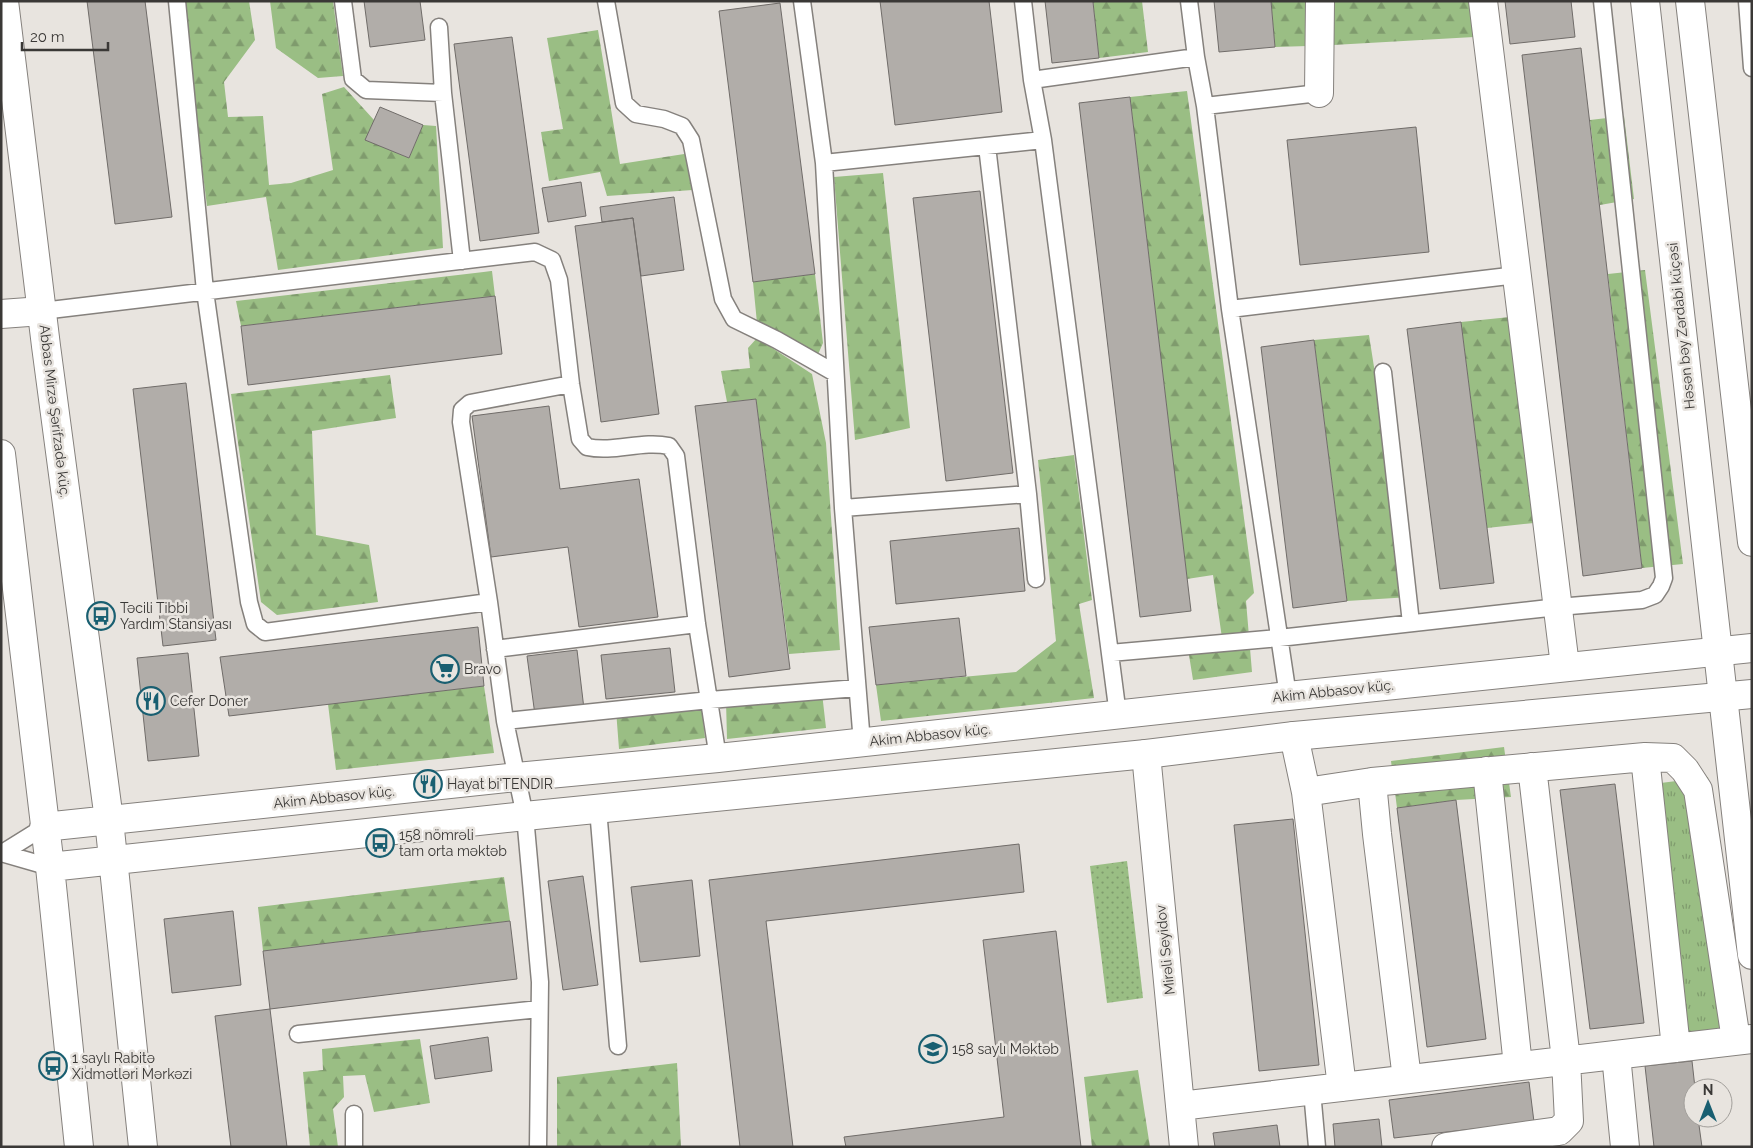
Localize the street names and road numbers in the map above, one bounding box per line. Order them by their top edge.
street label: Həsən bəy Zərdabi küçəsi [1664,242,1698,410]
street label: Abbas Mirzə Şərifzadə küç. [36,324,74,498]
street label: Akim Abbasov küç. [1272,677,1394,705]
street label: Akim Abbasov küç. [869,721,991,749]
street label: Akim Abbasov küç. [273,783,395,811]
street label: Mirəli Seyidov [1152,904,1178,996]

